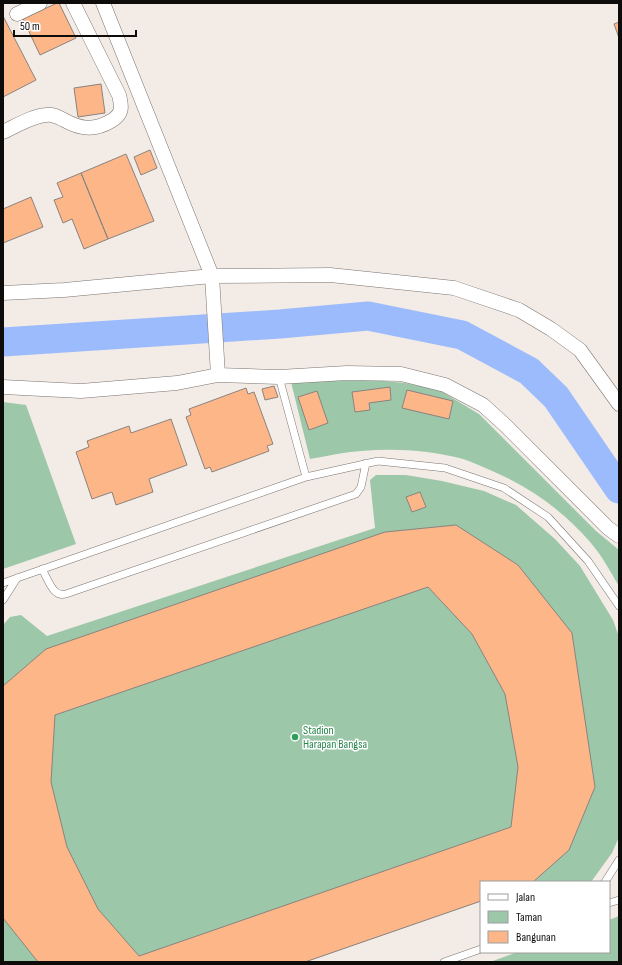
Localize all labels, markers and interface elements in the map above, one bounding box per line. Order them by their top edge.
scale bar [14,12,136,38]
text: 50 m [20,19,40,34]
place label: Stadion Harapan Bangsa [303,723,367,752]
marker: Stadion Harapan Bangsa [290,732,300,742]
legend [480,881,610,953]
text: Jalan [515,890,535,905]
text: Taman [516,910,542,925]
text: Bangunan [516,930,556,945]

